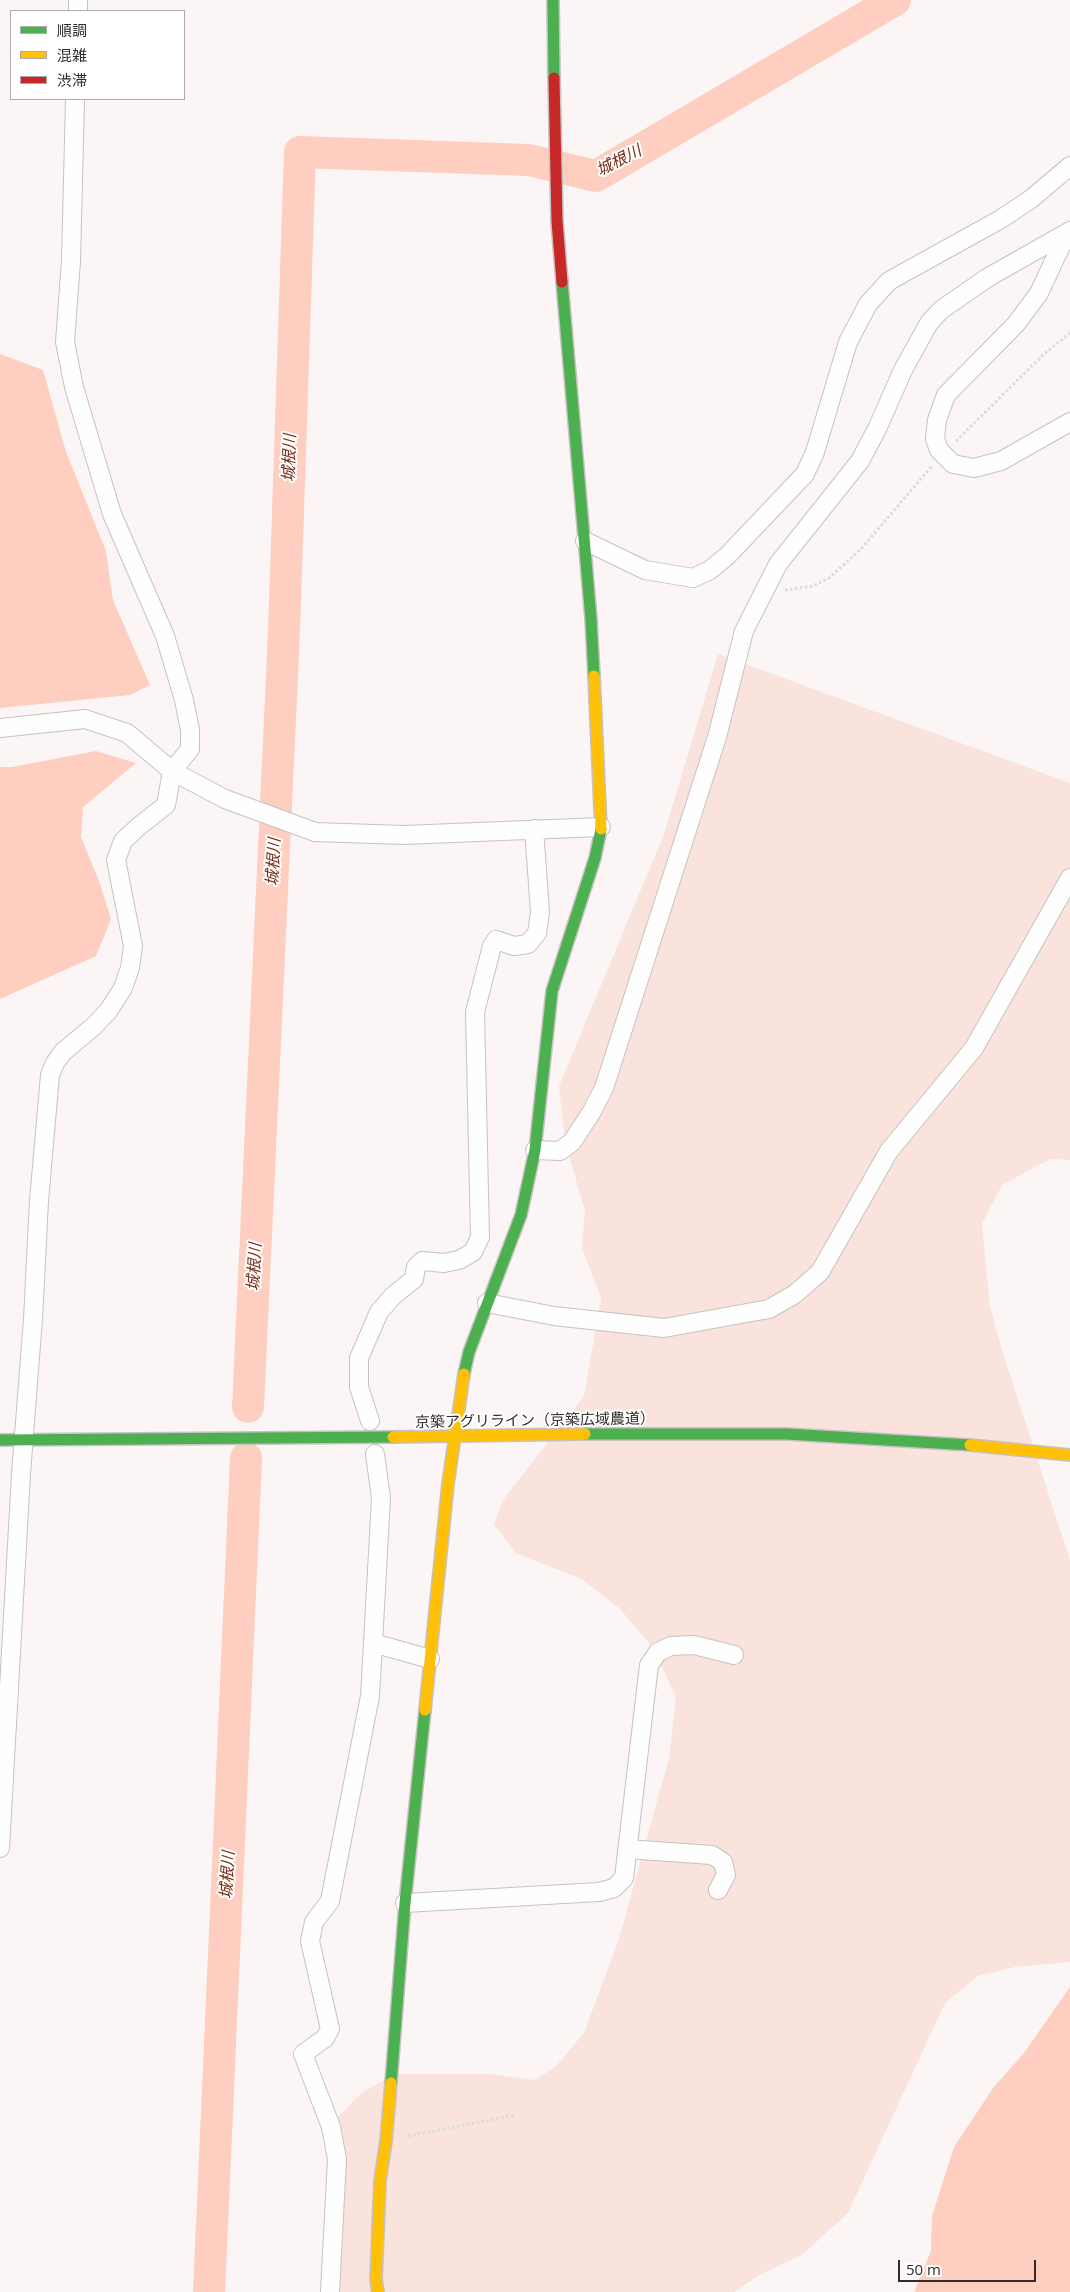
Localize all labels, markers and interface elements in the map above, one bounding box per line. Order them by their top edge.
legend [10,10,185,100]
text: 順調 [57,20,87,40]
text: 混雑 [57,45,87,65]
text: 渋滞 [57,70,87,90]
water label: 城根川 [593,142,645,180]
water label: 城根川 [280,434,300,482]
water label: 城根川 [263,838,285,886]
water label: 城根川 [244,1243,266,1291]
street label: 京築アグリライン（京築広域農道） [415,1410,655,1432]
water label: 城根川 [217,1851,239,1899]
scale bar [900,2250,1038,2282]
text: 50 m [906,2259,941,2279]

